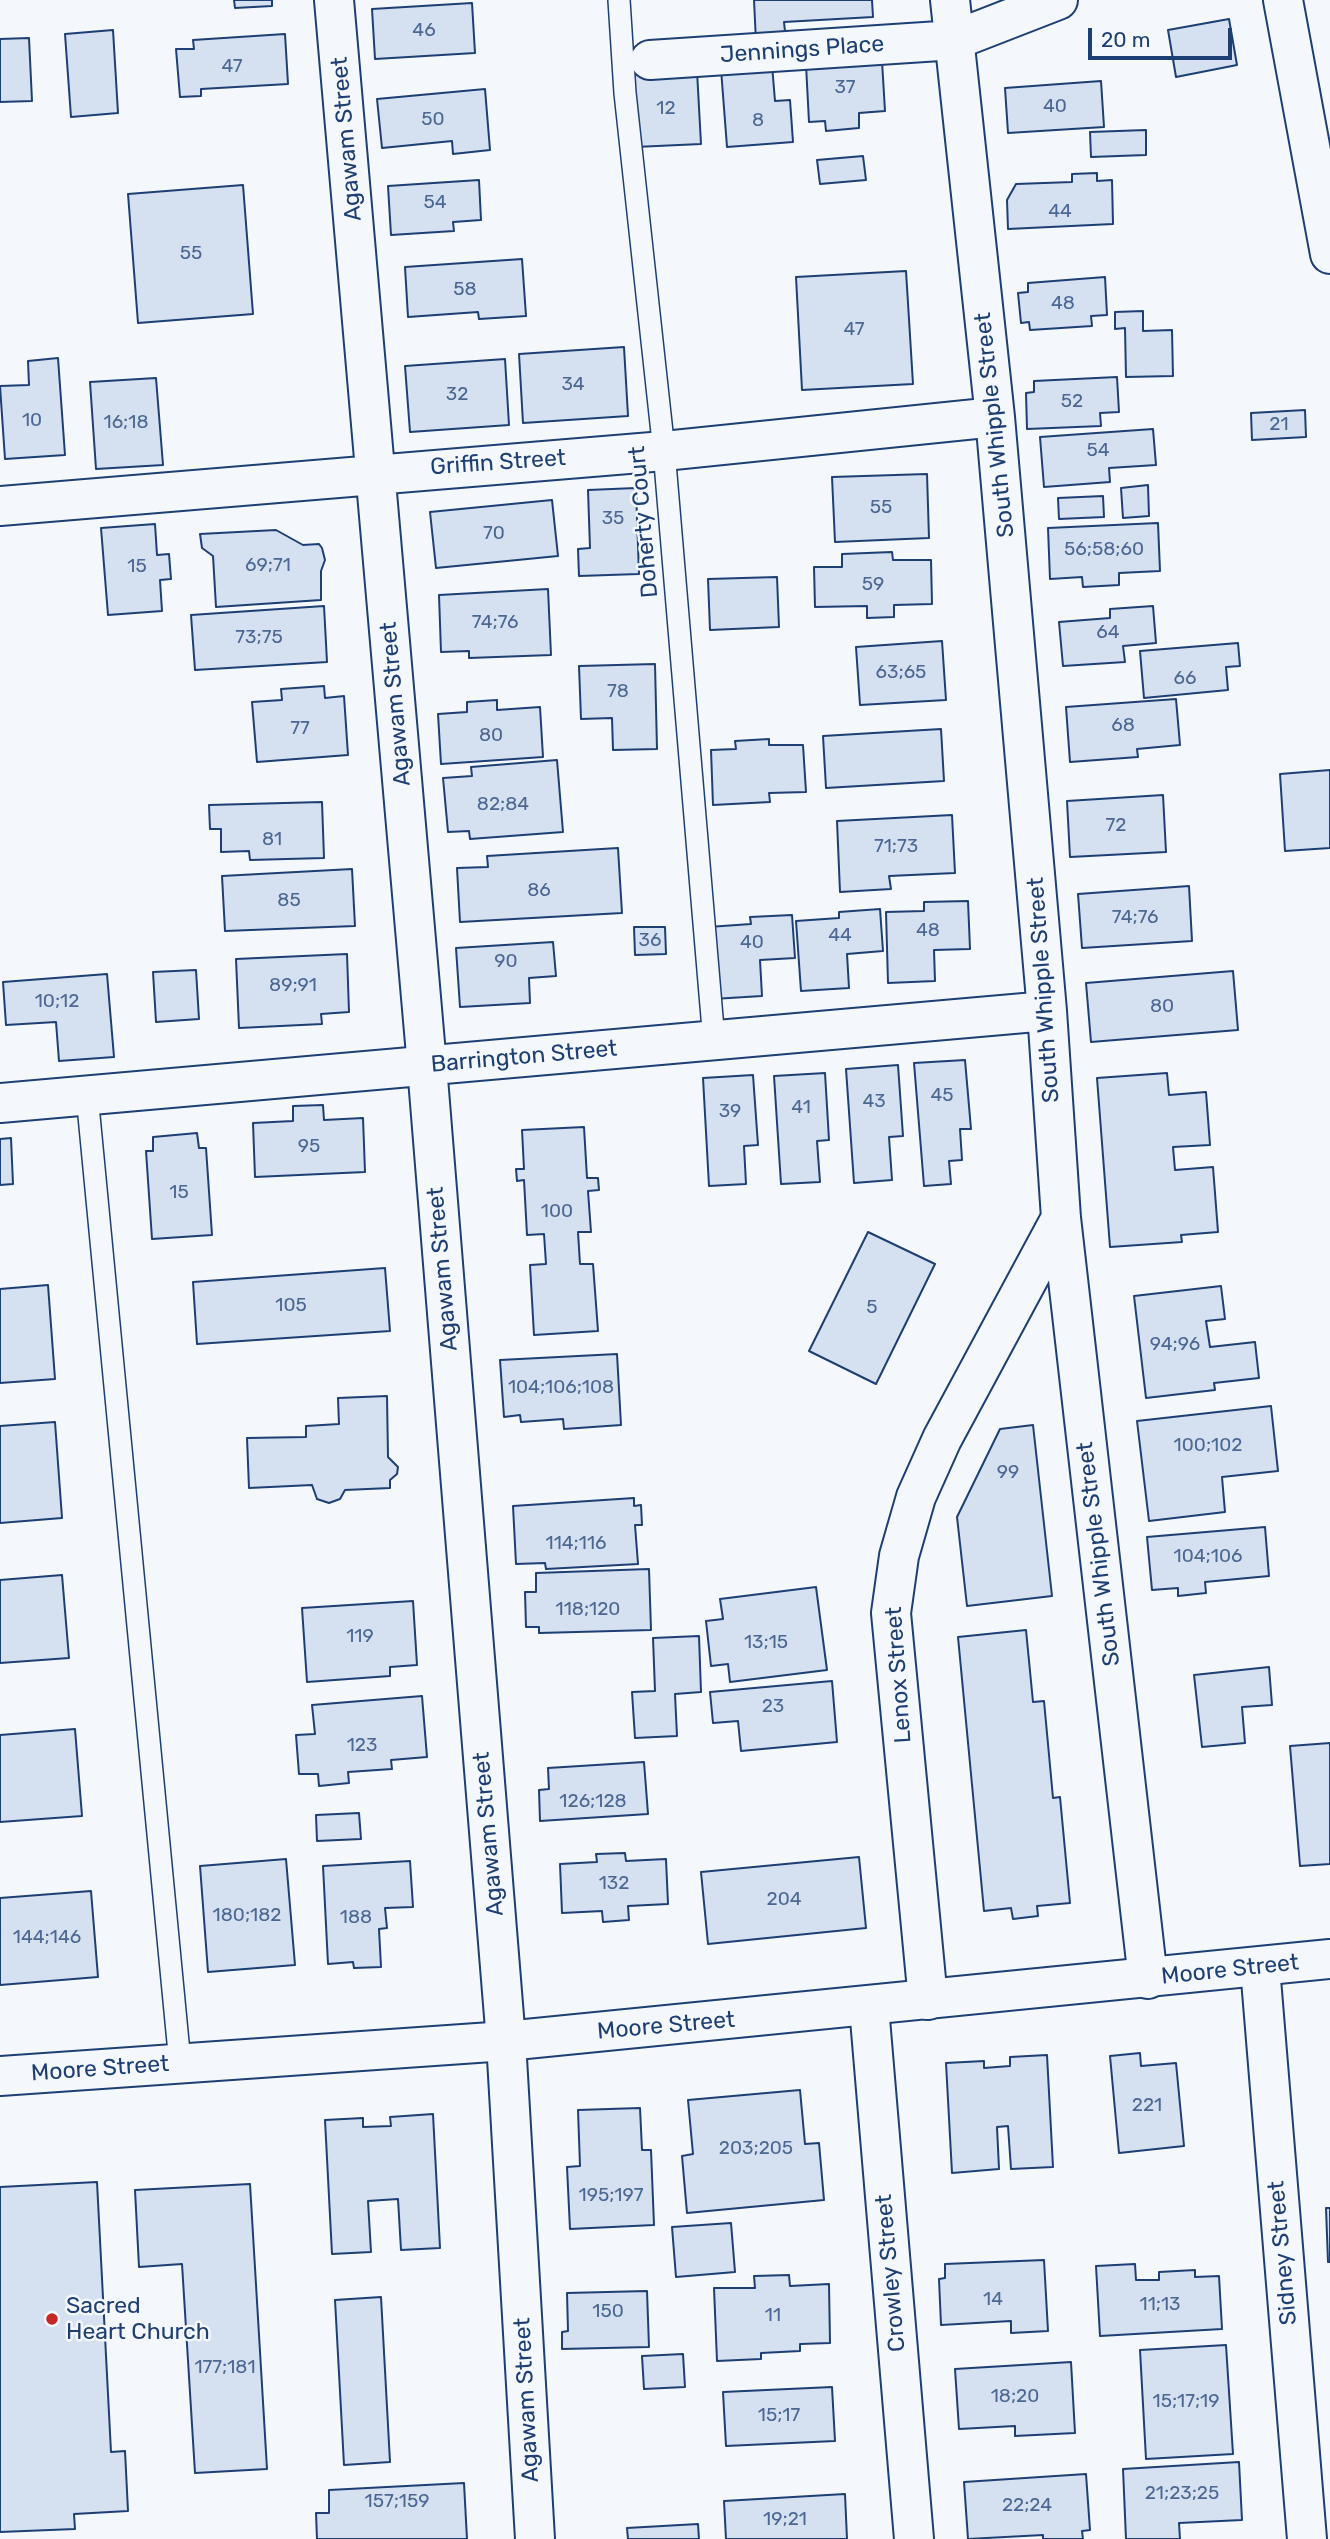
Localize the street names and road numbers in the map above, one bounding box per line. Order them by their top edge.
street label: Jennings Place [719,30,885,70]
street label: Agawam Street [326,56,368,222]
street label: South Whipple Street [969,311,1021,539]
street label: Griffin Street [429,444,567,482]
street label: Doherty Court [624,445,664,599]
street label: Agawam Street [375,621,417,787]
street label: South Whipple Street [1022,876,1066,1104]
street label: Barrington Street [430,1035,618,1079]
street label: Agawam Street [422,1186,464,1352]
street label: South Whipple Street [1072,1440,1126,1668]
street label: Lenox Street [880,1606,918,1744]
street label: Agawam Street [468,1751,510,1917]
street label: Moore Street [1160,1949,1300,1991]
street label: Moore Street [596,2006,736,2046]
street label: Moore Street [30,2050,170,2088]
street label: Sidney Street [1263,2180,1303,2326]
street label: Crowley Street [870,2193,912,2353]
street label: Agawam Street [509,2317,545,2483]

